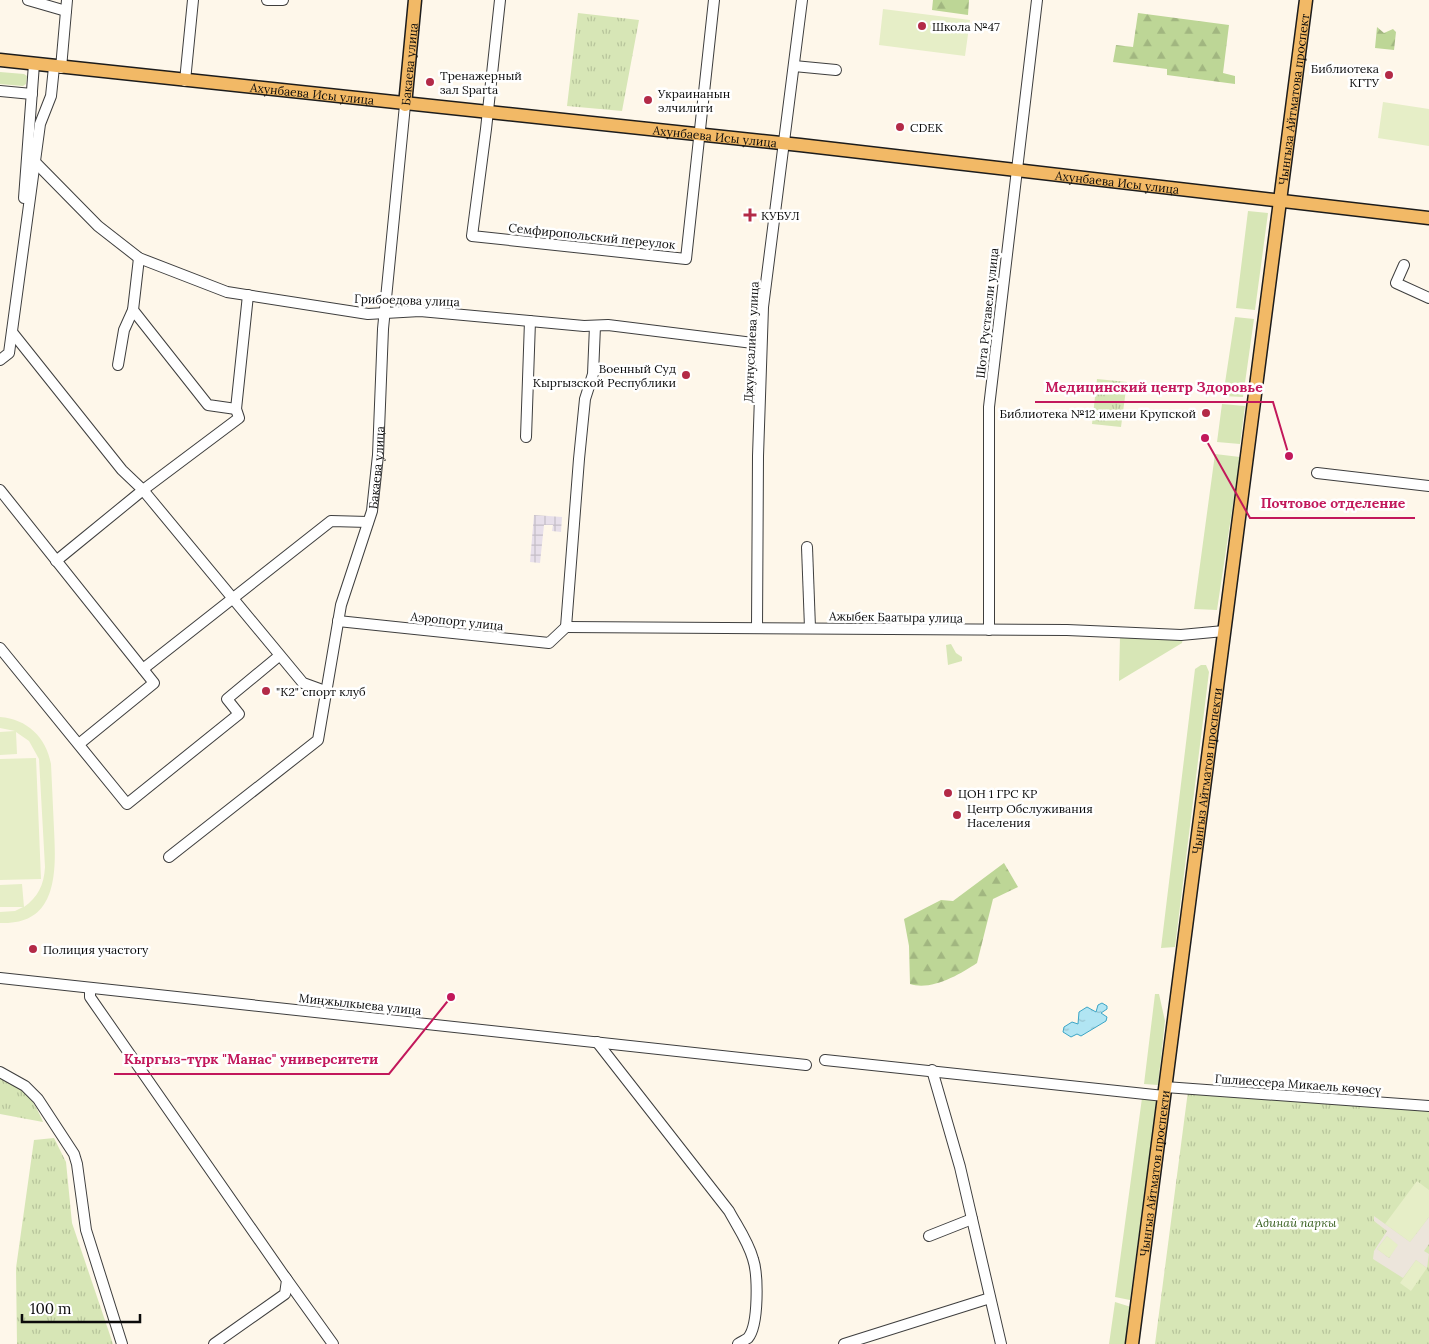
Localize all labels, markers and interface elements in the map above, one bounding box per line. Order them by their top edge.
street label: Чынгыза Айтматова проспект [1275,13,1312,186]
place label: Школа №47 [932,19,1000,34]
marker: Школа №47 [916,20,928,32]
street label: Бакаева улица [397,22,420,106]
place label: Библиотека КГТУ [1311,61,1380,90]
place label: Тренажерный зал Sparta [440,68,522,97]
marker: Библиотека КГТУ [1383,69,1395,81]
marker: Тренажерный зал Sparta [424,76,436,88]
street label: Ахунбаева Исы улица [248,79,375,107]
place label: Украинанын элчилиги [657,86,730,115]
marker: Украинанын элчилиги [642,94,654,106]
place label: CDEK [910,120,944,135]
marker: CDEK [894,121,906,133]
street label: Ахунбаева Исы улица [651,122,778,150]
street label: Ахунбаева Исы улица [1054,167,1180,196]
marker: КУБУЛ [743,208,757,222]
place label: КУБУЛ [761,208,800,223]
street label: Семфиропольский переулок [508,220,677,252]
street label: Шота Руставели улица [973,247,1001,379]
street label: Джунусалиева улица [740,281,762,403]
street label: Грибоедова улица [354,291,460,309]
place label: Военный Суд Кыргызской Республики [533,361,676,390]
marker: Военный Суд Кыргызской Республики [680,369,692,381]
callout: Медицинский центр Здоровье [1035,373,1273,402]
text: Медицинский центр Здоровье [1045,378,1263,396]
place label: Библиотека №12 имени Крупской [999,406,1196,421]
marker: Библиотека №12 имени Крупской [1200,407,1212,419]
street label: Бакаева улица [365,426,387,510]
callout: Почтовое отделение [1250,489,1415,518]
text: Почтовое отделение [1261,494,1406,512]
street label: Ажыбек Баатыра улица [828,608,963,626]
street label: Аэропорт улица [409,609,504,633]
place label: "К2" спорт клуб [276,684,366,699]
marker: "К2" спорт клуб [260,685,272,697]
street label: Чынгыз Айтматов проспекти [1188,687,1224,855]
place label: ЦОН 1 ГРС КР [958,786,1037,801]
marker: ЦОН 1 ГРС КР [942,787,954,799]
place label: Центр Обслуживания Населения [967,801,1093,830]
marker: Центр Обслуживания Населения [951,809,963,821]
place label: Полиция участогу [43,942,149,957]
marker: Полиция участогу [27,943,39,955]
street label: Миңжылкыева улица [298,990,422,1018]
callout: Кыргыз-түрк "Манас" университети [114,1045,389,1074]
text: Кыргыз-түрк "Манас" университети [124,1050,378,1068]
street label: Гшлиессера Микаель көчөсү [1214,1071,1383,1097]
street label: Чынгыз Айтматов проспекти [1136,1089,1172,1258]
park label: Адинай паркы [1255,1215,1337,1230]
scale bar [22,1292,140,1324]
text: 100 m [30,1299,71,1318]

